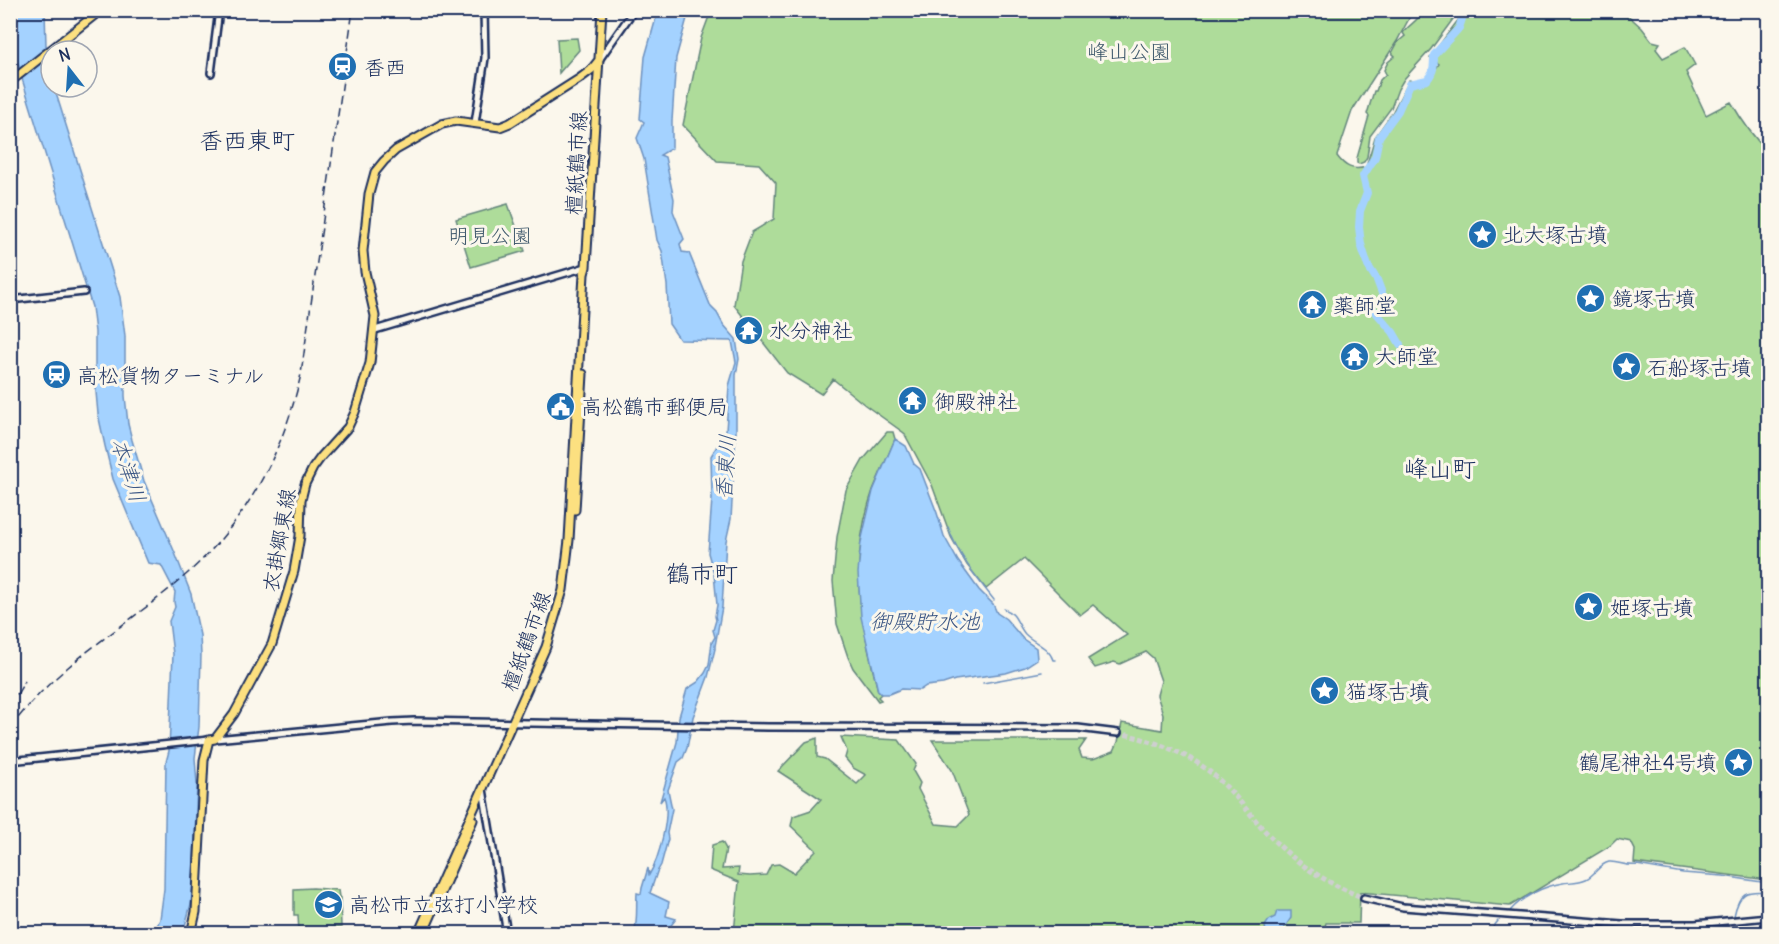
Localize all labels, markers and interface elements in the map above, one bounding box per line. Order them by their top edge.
park label: 峰山公園 [1087,38,1171,65]
north arrow [39,39,99,99]
text: N [56,43,73,66]
station icon: 香西 [327,51,359,83]
place label: 香西 [364,54,406,81]
street label: 檀紙鶴市線 [560,110,592,216]
district label: 香西東町 [199,125,295,155]
place icon: 北大塚古墳 [1466,218,1498,250]
place label: 北大塚古墳 [1503,221,1608,248]
park label: 明見公園 [448,222,532,249]
place icon: 鏡塚古墳 [1575,282,1607,314]
place label: 鏡塚古墳 [1612,285,1696,312]
temple icon: 薬師堂 [1296,289,1328,321]
place label: 薬師堂 [1333,292,1396,319]
temple icon: 水分神社 [732,314,764,346]
place label: 水分神社 [769,317,853,344]
temple icon: 大師堂 [1338,340,1370,372]
place label: 大師堂 [1375,343,1438,370]
place icon: 石船塚古墳 [1610,351,1642,383]
place label: 石船塚古墳 [1647,354,1752,381]
station icon: 高松貨物ターミナル [40,359,72,391]
place label: 高松貨物ターミナル [77,362,264,389]
temple icon: 御殿神社 [897,385,929,417]
place label: 御殿神社 [934,388,1018,415]
public building icon: 高松鶴市郵便局 [544,390,576,422]
place label: 高松鶴市郵便局 [581,393,728,420]
water label: 香東川 [709,433,741,501]
water label: 本津川 [105,434,153,506]
district label: 峰山町 [1404,453,1476,483]
street label: 衣掛郷東線 [257,486,301,594]
district label: 鶴市町 [666,558,738,588]
street label: 檀紙鶴市線 [495,587,557,695]
place icon: 姫塚古墳 [1573,591,1605,623]
place label: 姫塚古墳 [1610,594,1694,621]
water label: 御殿貯水池 [870,607,981,635]
place icon: 猫塚古墳 [1309,675,1341,707]
place label: 猫塚古墳 [1346,678,1430,705]
place icon: 鶴尾神社4号墳 [1722,746,1754,778]
place label: 鶴尾神社4号墳 [1579,749,1717,776]
school or university icon: 高松市立弦打小学校 [312,888,344,920]
place label: 高松市立弦打小学校 [349,891,538,918]

